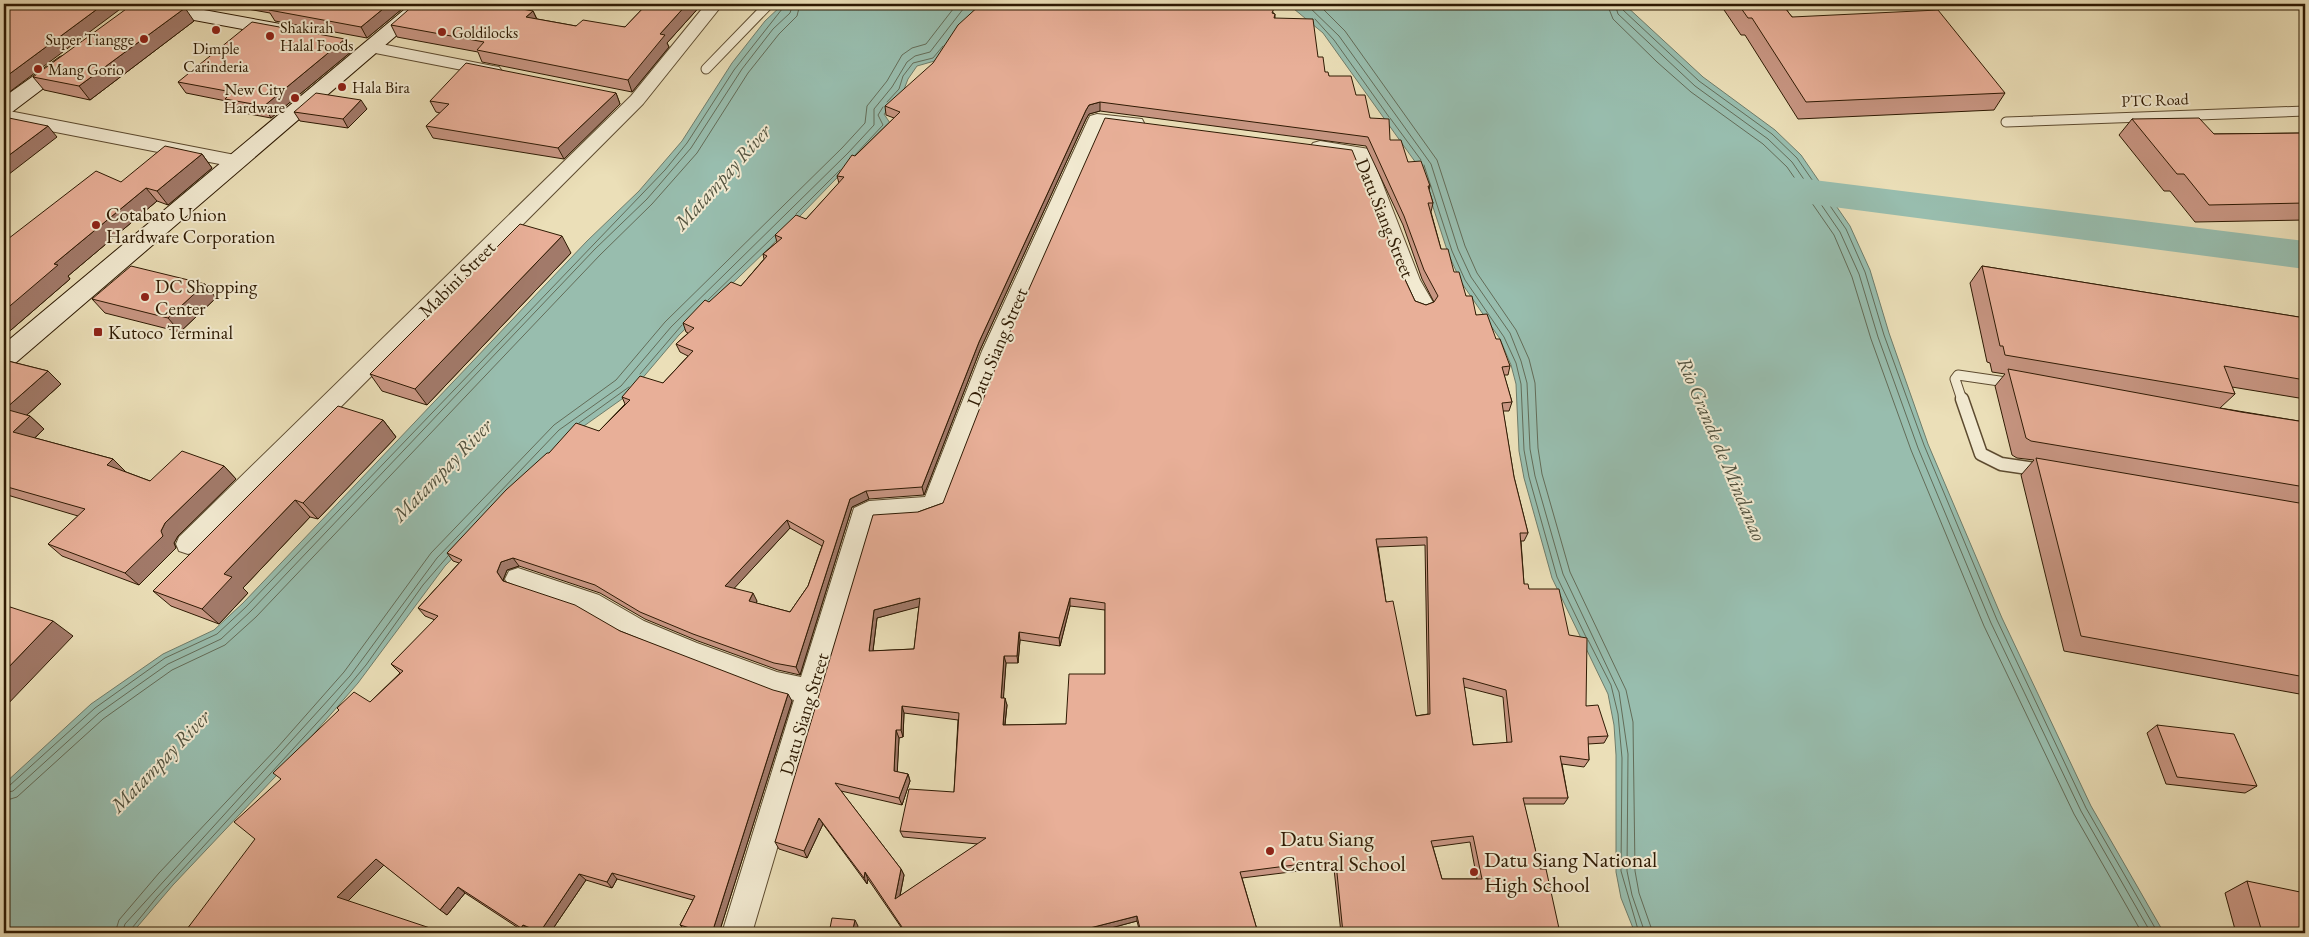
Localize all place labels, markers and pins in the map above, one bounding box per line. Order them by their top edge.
place label: Shakirah Halal Foods [280,17,353,56]
place label: Goldilocks [452,22,518,43]
marker: Dimple Carinderia [210,24,222,36]
marker: Goldilocks [436,26,448,38]
place label: Super Tiangge [45,29,134,50]
marker: Shakirah Halal Foods [264,30,276,42]
marker: Super Tiangge [138,33,150,45]
place label: Dimple Carinderia [183,38,249,77]
place label: Mang Gorio [48,59,124,80]
marker: Mang Gorio [32,63,44,75]
place label: Hala Bira [352,77,410,98]
place label: New City Hardware [224,79,286,118]
marker: Hala Bira [336,81,348,93]
marker: New City Hardware [289,92,301,104]
place label: Cotabato Union Hardware Corporation [106,202,275,249]
marker: Cotabato Union Hardware Corporation [90,219,102,231]
place label: DC Shopping Center [155,274,258,321]
marker: DC Shopping Center [139,291,151,303]
place label: Kutoco Terminal [108,320,233,345]
marker: Kutoco Terminal [92,326,104,338]
place label: Datu Siang Central School [1280,824,1406,878]
marker: Datu Siang Central School [1264,845,1276,857]
place label: Datu Siang National High School [1484,845,1657,899]
marker: Datu Siang National High School [1468,866,1480,878]

